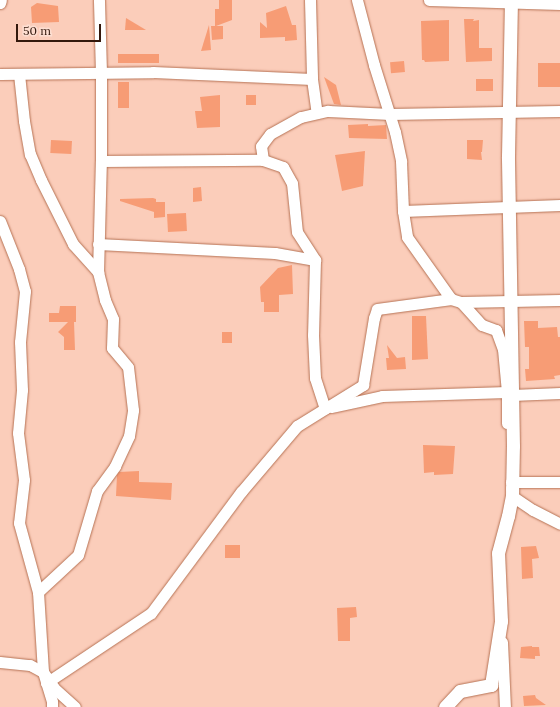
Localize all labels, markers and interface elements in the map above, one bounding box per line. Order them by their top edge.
scale bar [18,16,103,42]
text: 50 m [23,23,51,38]

